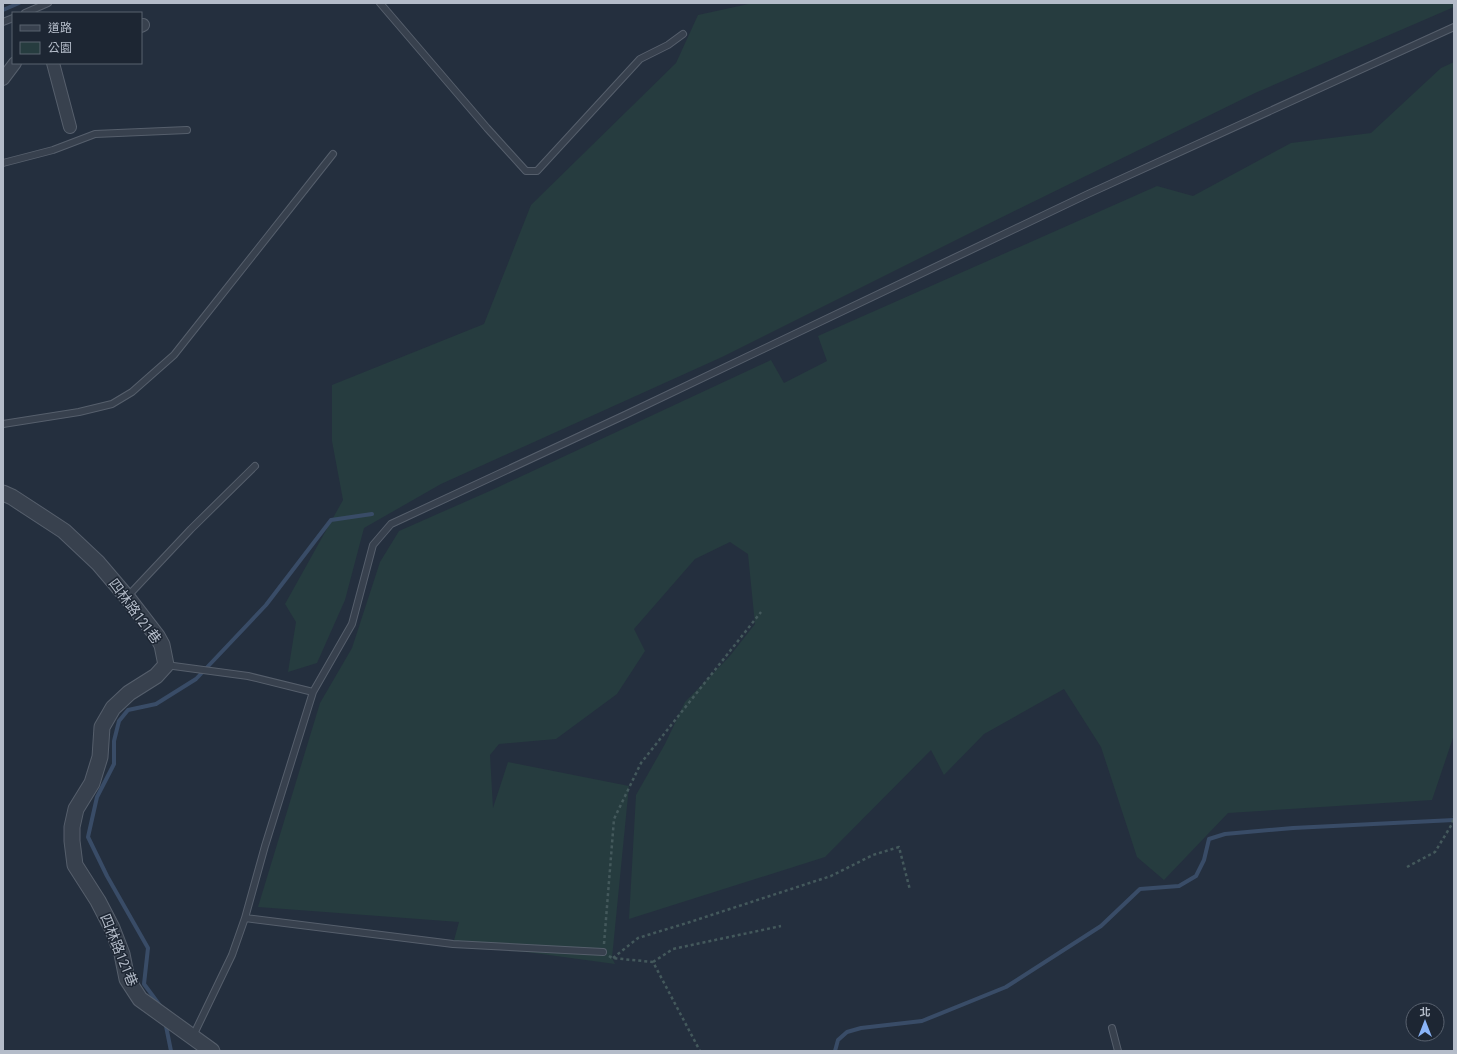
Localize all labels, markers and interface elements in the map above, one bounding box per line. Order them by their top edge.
legend [12,12,142,64]
text: 道路 [48,21,72,35]
text: 公園 [48,41,72,55]
street label: 四林路121巷 [106,576,164,646]
street label: 四林路121巷 [97,911,141,989]
north arrow [1405,1002,1445,1042]
text: 北 [1420,1006,1431,1019]

